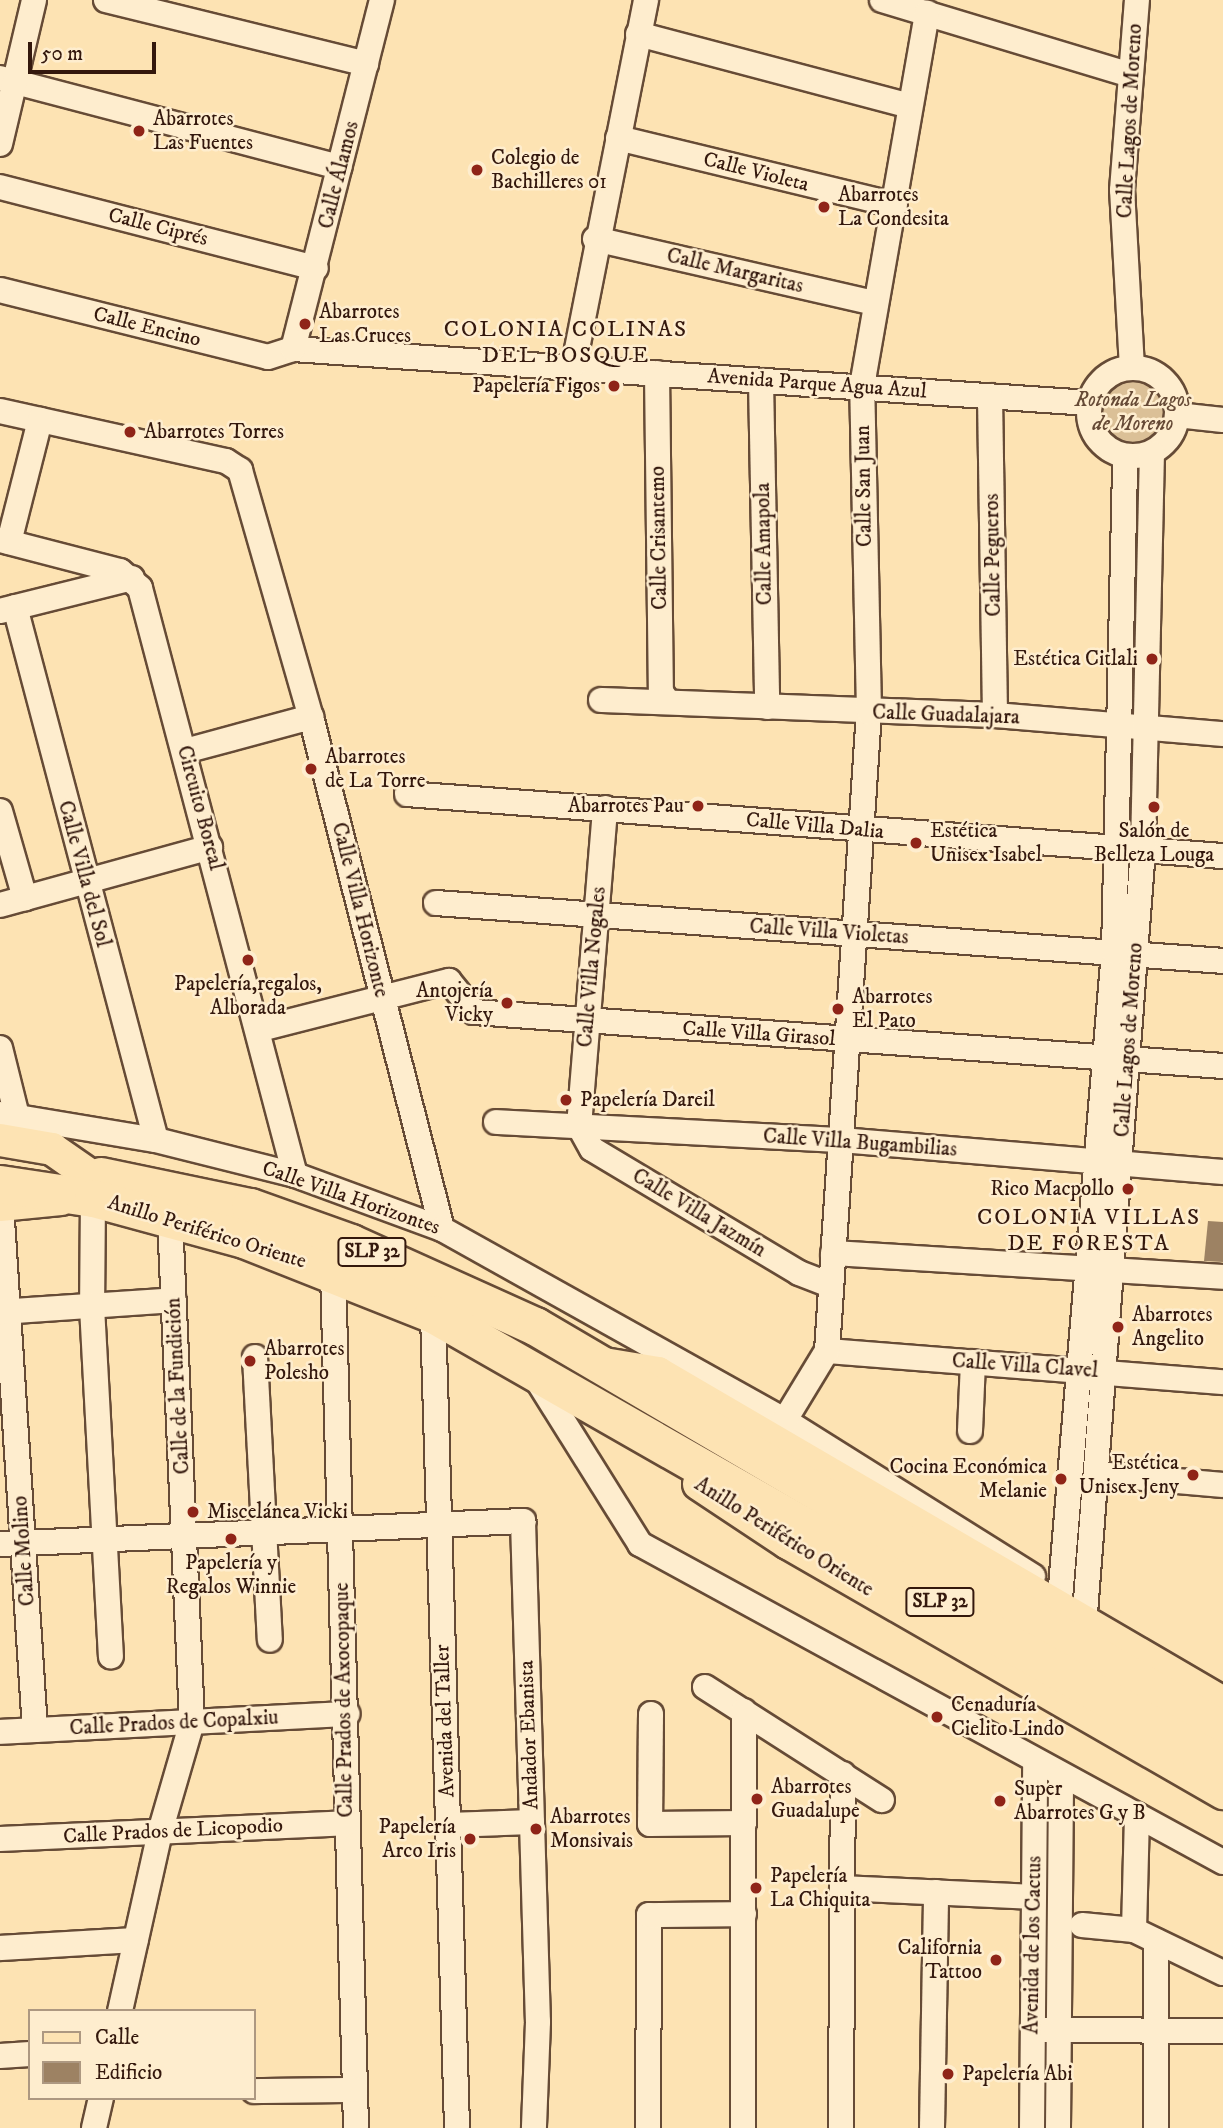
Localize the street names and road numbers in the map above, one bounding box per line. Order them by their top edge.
street label: Calle Lagos de Moreno [1112,23,1148,219]
street label: Calle Álamos [313,119,365,231]
street label: Calle Violeta [701,147,811,197]
street label: Calle Ciprés [106,202,210,252]
street label: Calle Margaritas [664,243,806,299]
street label: Calle Encino [91,301,203,353]
street label: Avenida Parque Agua Azul [706,364,928,404]
street label: Calle San Juan [850,425,878,547]
street label: Calle Crisantemo [645,466,673,610]
street label: Calle Amapola [750,482,778,606]
street label: Calle Pegueros [979,493,1007,617]
street label: Calle Guadalajara [872,700,1020,730]
street label: Circuito Boreal [171,743,229,873]
street label: Calle Villa del Sol [52,798,116,950]
street label: Calle Villa Dalia [745,807,885,845]
street label: Calle Villa Horizonte [326,820,394,1000]
street label: Calle Villa Nogales [572,886,612,1048]
street label: Calle Villa Violetas [749,914,909,950]
street label: Calle Lagos de Moreno [1110,942,1148,1138]
street label: Calle Villa Girasol [682,1016,836,1052]
street label: Calle Villa Bugambilias [762,1124,958,1162]
street label: Calle Villa Horizontes [259,1156,443,1240]
street label: Calle Villa Jazmín [628,1163,770,1263]
street label: Anillo Periférico Oriente [105,1190,309,1274]
road number: SLP 32 [337,1236,407,1268]
street label: Calle de la Fundición [161,1297,195,1475]
street label: Calle Villa Clavel [951,1348,1099,1384]
street label: Anillo Periférico Oriente [690,1472,878,1602]
street label: Calle Molino [8,1495,40,1607]
street label: Calle Prados de Axocopaque [329,1582,359,1818]
road number: SLP 32 [905,1586,975,1618]
street label: Avenida del Taller [430,1644,460,1798]
street label: Andador Ebanista [514,1660,544,1810]
street label: Calle Prados de Copalxiu [69,1705,279,1741]
street label: Calle Prados de Licopodio [62,1813,284,1849]
street label: Avenida de los Cactus [1019,1856,1047,2034]

